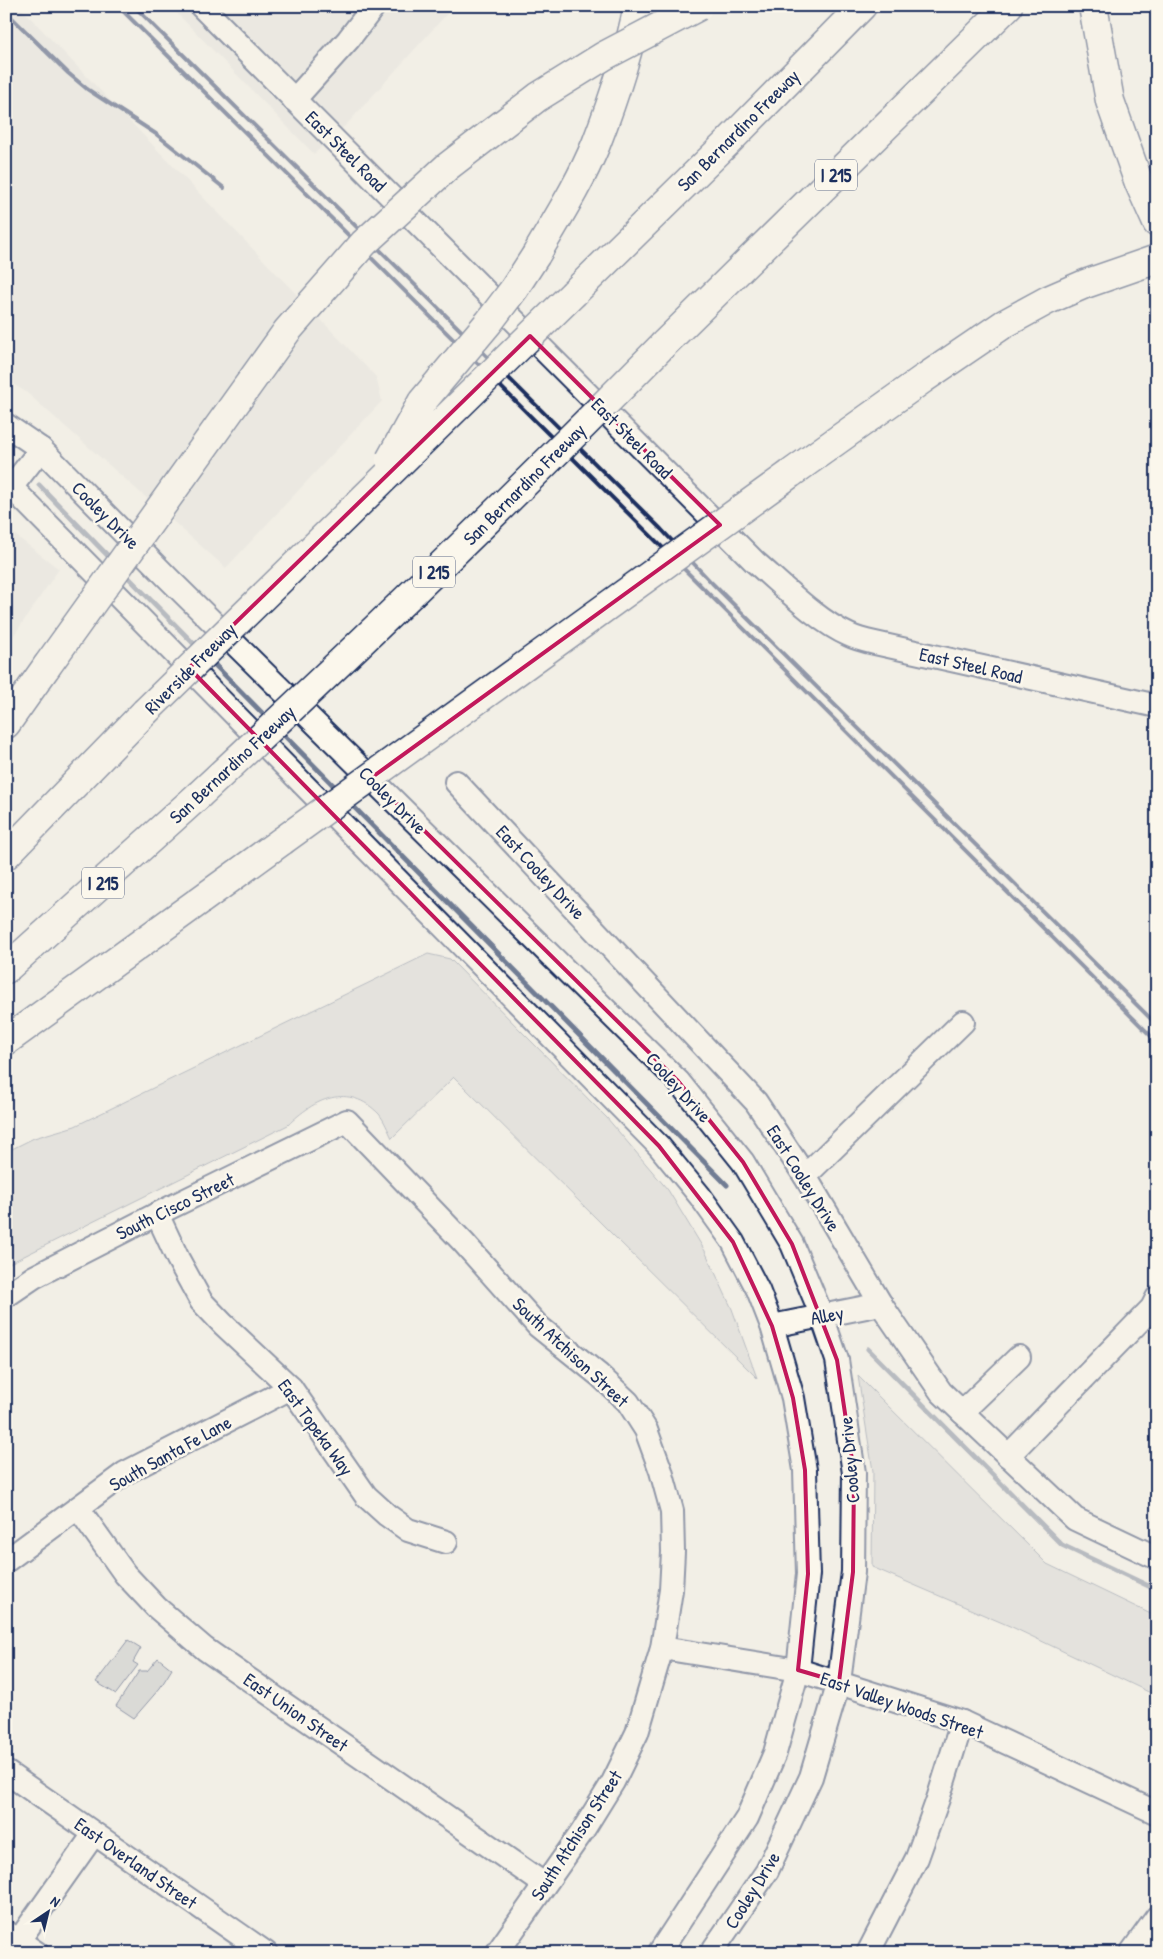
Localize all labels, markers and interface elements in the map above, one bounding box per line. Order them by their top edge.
street label: San Bernardino Freeway [671,63,805,197]
street label: East Steel Road [300,105,393,198]
road number: I 215 [815,160,857,190]
street label: East Steel Road [586,392,679,485]
street label: San Bernardino Freeway [457,417,591,551]
street label: Cooley Drive [66,475,146,555]
road number: I 215 [413,556,455,588]
street label: Riverside Freeway [138,616,242,720]
street label: East Steel Road [917,641,1026,690]
street label: San Bernardino Freeway [163,699,301,829]
street label: Cooley Drive [353,760,433,840]
street label: East Cooley Drive [490,819,592,925]
road number: I 215 [82,868,124,898]
street label: Cooley Drive [640,1046,718,1128]
street label: East Cooley Drive [761,1120,847,1236]
street label: South Cisco Street [112,1166,239,1246]
street label: South Atchison Street [507,1291,635,1413]
street label: Alley [808,1299,846,1331]
street label: East Topeka Way [272,1374,360,1480]
street label: South Santa Fe Lane [104,1409,236,1497]
street label: Cooley Drive [832,1415,866,1504]
street label: East Valley Woods Street [817,1665,987,1745]
street label: East Union Street [238,1666,354,1758]
street label: South Atchison Street [524,1764,628,1905]
street label: East Overland Street [69,1811,203,1915]
street label: Cooley Drive [718,1846,786,1934]
north arrow [22,1886,72,1936]
text: N [47,1891,65,1911]

